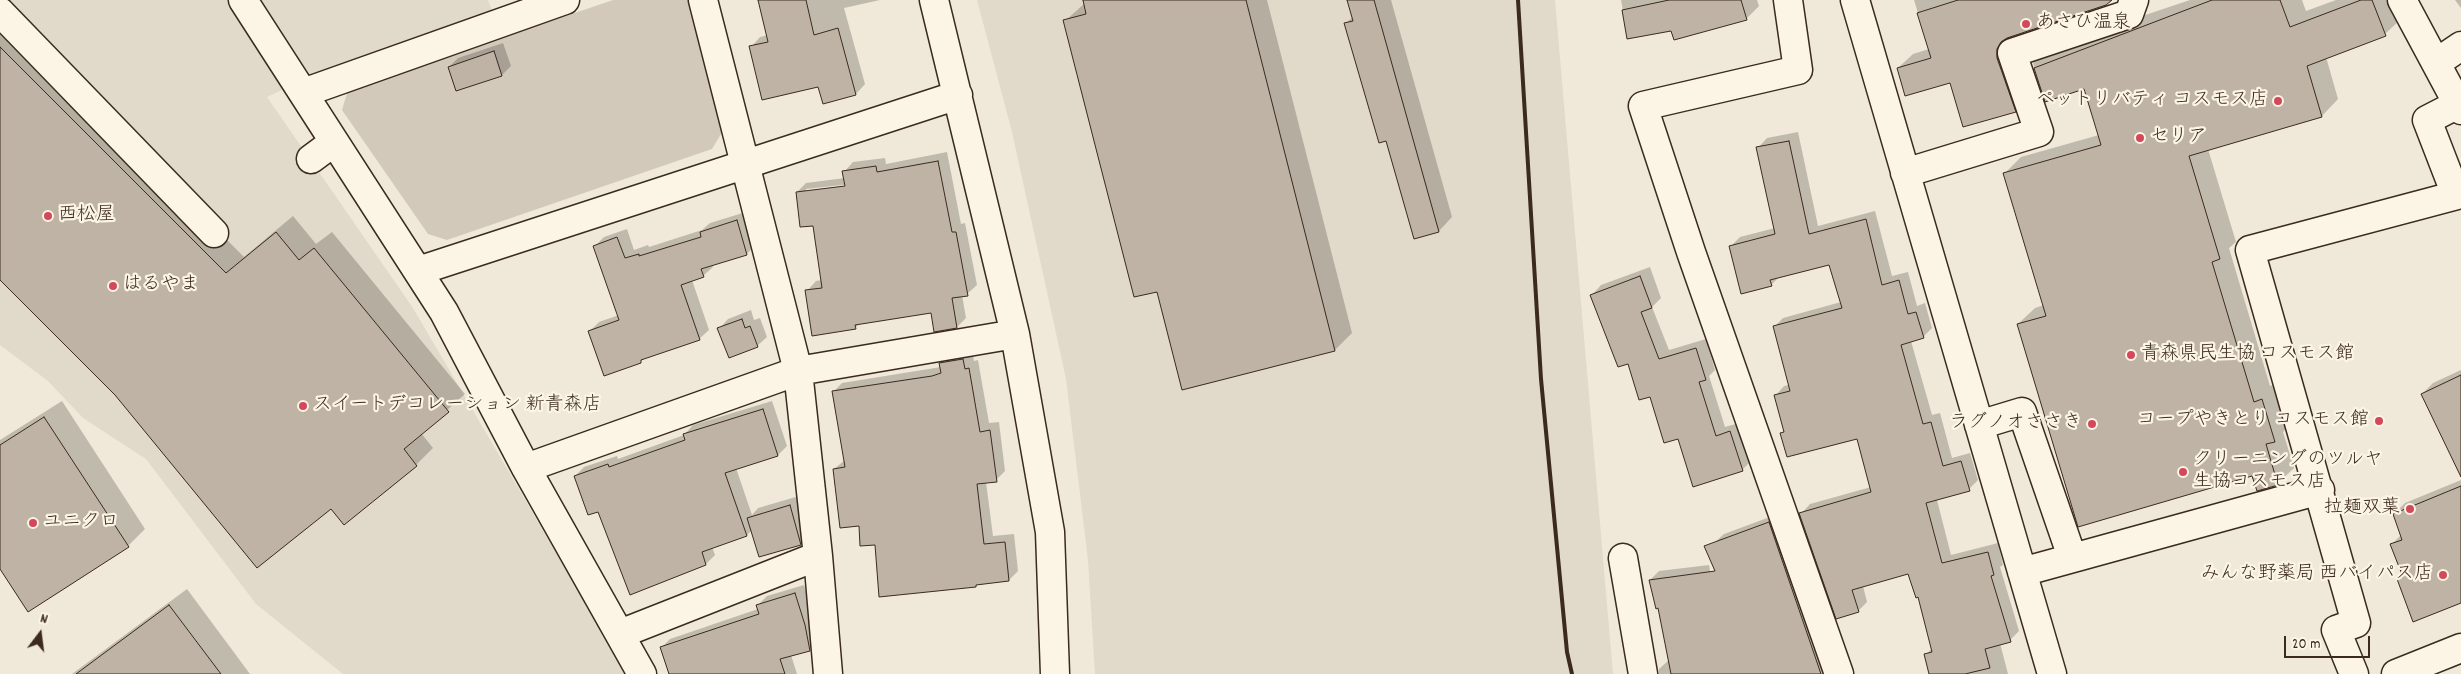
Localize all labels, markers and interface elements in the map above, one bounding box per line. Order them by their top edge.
place label: あさひ温泉 [2036,13,2131,35]
marker: あさひ温泉 [2020,18,2032,30]
place label: ペットリバティ コスモス店 [2036,90,2268,112]
marker: ペットリバティ コスモス店 [2272,95,2284,107]
place label: セリア [2150,127,2207,149]
marker: セリア [2134,132,2146,144]
place label: 西松屋 [58,205,115,227]
marker: 西松屋 [42,210,54,222]
place label: はるやま [123,275,199,297]
marker: はるやま [107,280,119,292]
place label: 青森県民生協 コスモス館 [2141,344,2354,366]
marker: 青森県民生協 コスモス館 [2125,349,2137,361]
place label: スイートデコレーション 新青森店 [313,395,602,417]
marker: スイートデコレーション 新青森店 [297,400,309,412]
place label: コープやきとり コスモス館 [2137,410,2369,432]
place label: ラグノオささき [1949,413,2082,435]
marker: コープやきとり コスモス館 [2373,415,2385,427]
marker: ラグノオささき [2086,418,2098,430]
place label: クリーニングのツルヤ 生協コスモス店 [2193,450,2383,494]
marker: クリーニングのツルヤ 生協コスモス店 [2177,466,2189,478]
place label: 拉麺双葉 [2324,498,2400,520]
marker: 拉麺双葉 [2404,503,2416,515]
place label: ユニクロ [43,512,119,534]
marker: ユニクロ [27,517,39,529]
place label: みんな野薬局 西バイパス店 [2201,564,2433,586]
marker: みんな野薬局 西バイパス店 [2437,569,2449,581]
north arrow [15,609,65,659]
text: N [38,609,50,630]
scale bar [2286,626,2372,658]
text: 20 m [2292,634,2320,656]

